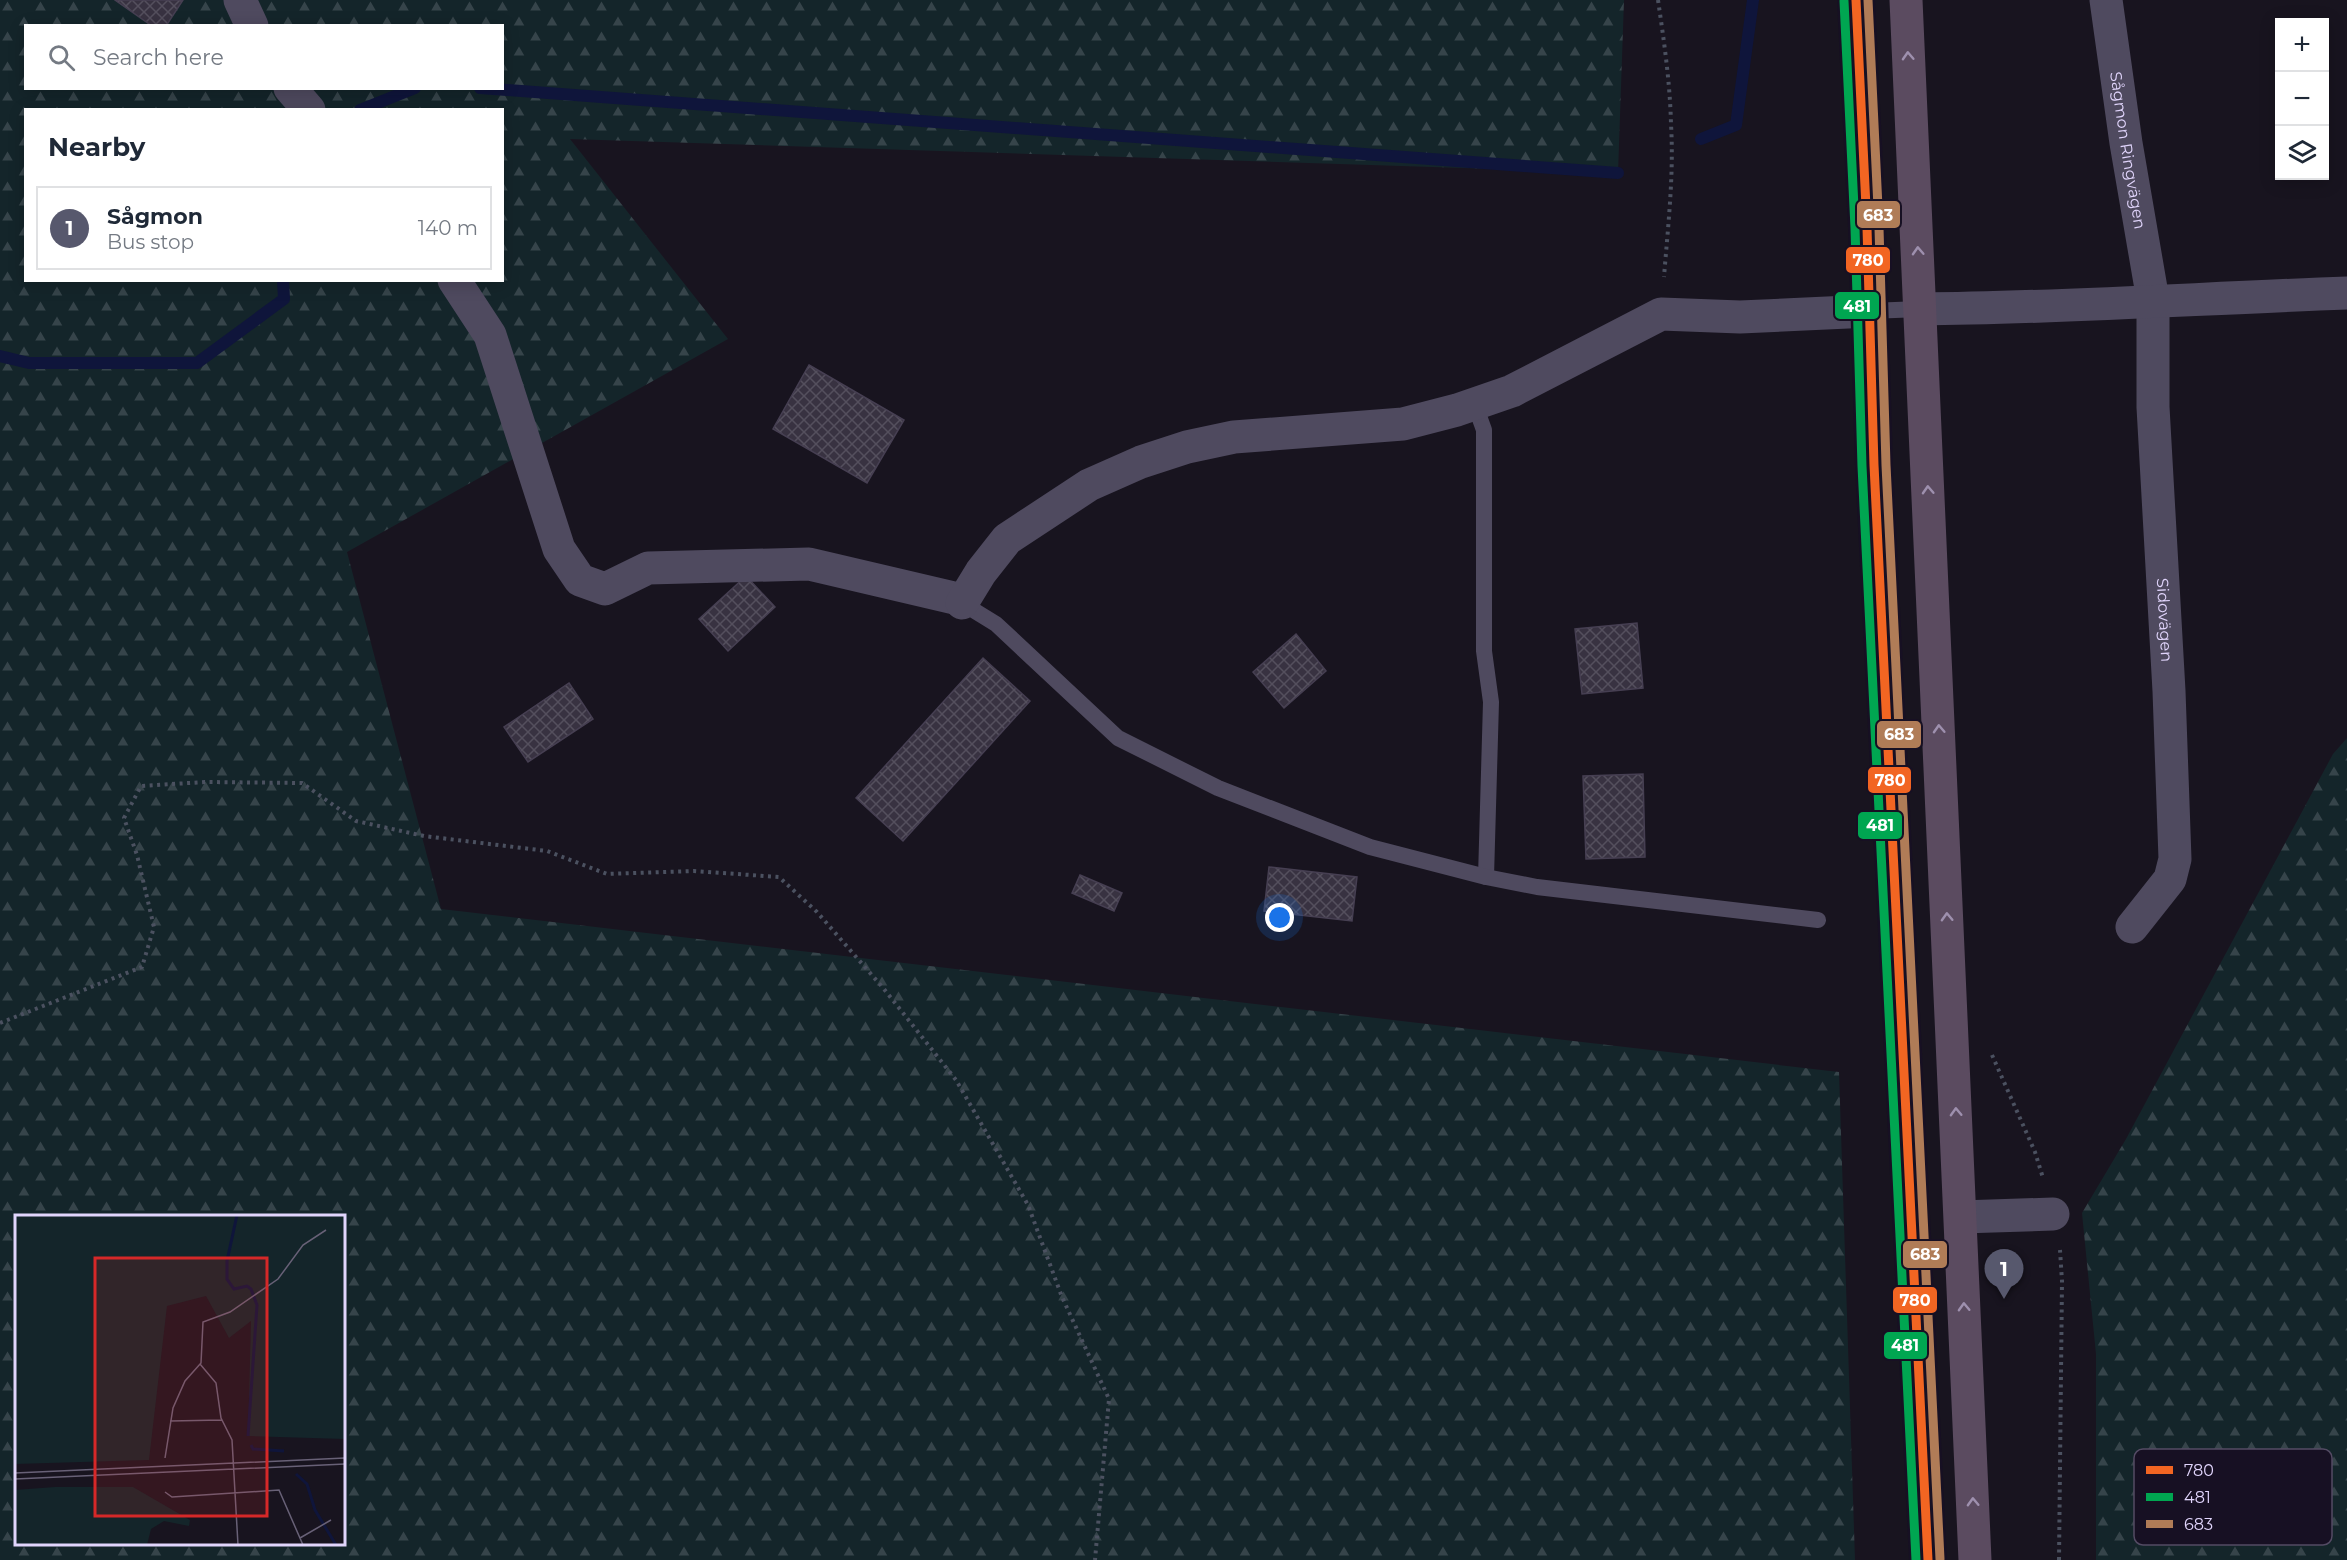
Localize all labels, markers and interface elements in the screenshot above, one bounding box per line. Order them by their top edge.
map controls [2275,18,2329,180]
button: + [2275,18,2329,72]
search box [24,24,504,90]
icon: search [45,41,78,74]
text: Search here [93,44,224,71]
one-way arrow [1902,52,1915,61]
street label: Sågmon Ringvägen [2106,70,2150,231]
button: − [2275,72,2329,126]
button: layers [2275,126,2329,180]
text: Nearby [48,131,145,163]
line badge: 683 [1856,200,1901,229]
text: Sågmon [107,203,203,230]
text: 683 [1863,206,1893,225]
text: 1 [66,216,73,240]
text: 140 m [418,216,478,240]
text: Bus stop [107,230,194,254]
line badge: 780 [1845,246,1891,274]
one-way arrow [1911,246,1924,255]
text: 780 [1852,251,1884,270]
line badge: 481 [1834,291,1880,320]
text: 481 [1843,297,1871,316]
one-way arrow [1922,485,1935,494]
street label: Sidovägen [2153,577,2176,663]
line badge: 683 [1876,720,1922,749]
text: 683 [1884,725,1914,744]
one-way arrow [1933,725,1946,734]
line badge: 780 [1867,766,1912,794]
text: 780 [1874,771,1906,790]
line badge: 481 [1857,811,1903,840]
text: 481 [1866,816,1894,835]
your location [1265,903,1294,932]
one-way arrow [1941,913,1954,922]
one-way arrow [1949,1107,1962,1116]
inset map [15,1215,345,1545]
line badge: 683 [1902,1240,1948,1269]
text: 683 [1910,1245,1940,1264]
pin: 1 [1984,1250,2024,1299]
line badge: 780 [1892,1286,1938,1314]
text: 780 [1899,1291,1931,1310]
one-way arrow [1958,1302,1971,1311]
line badge: 481 [1883,1331,1928,1360]
text: 481 [1891,1336,1919,1355]
legend [2134,1449,2332,1545]
text: 780 [2184,1461,2214,1480]
text: 481 [2184,1488,2211,1507]
one-way arrow [1966,1497,1979,1506]
text: 683 [2184,1515,2213,1534]

